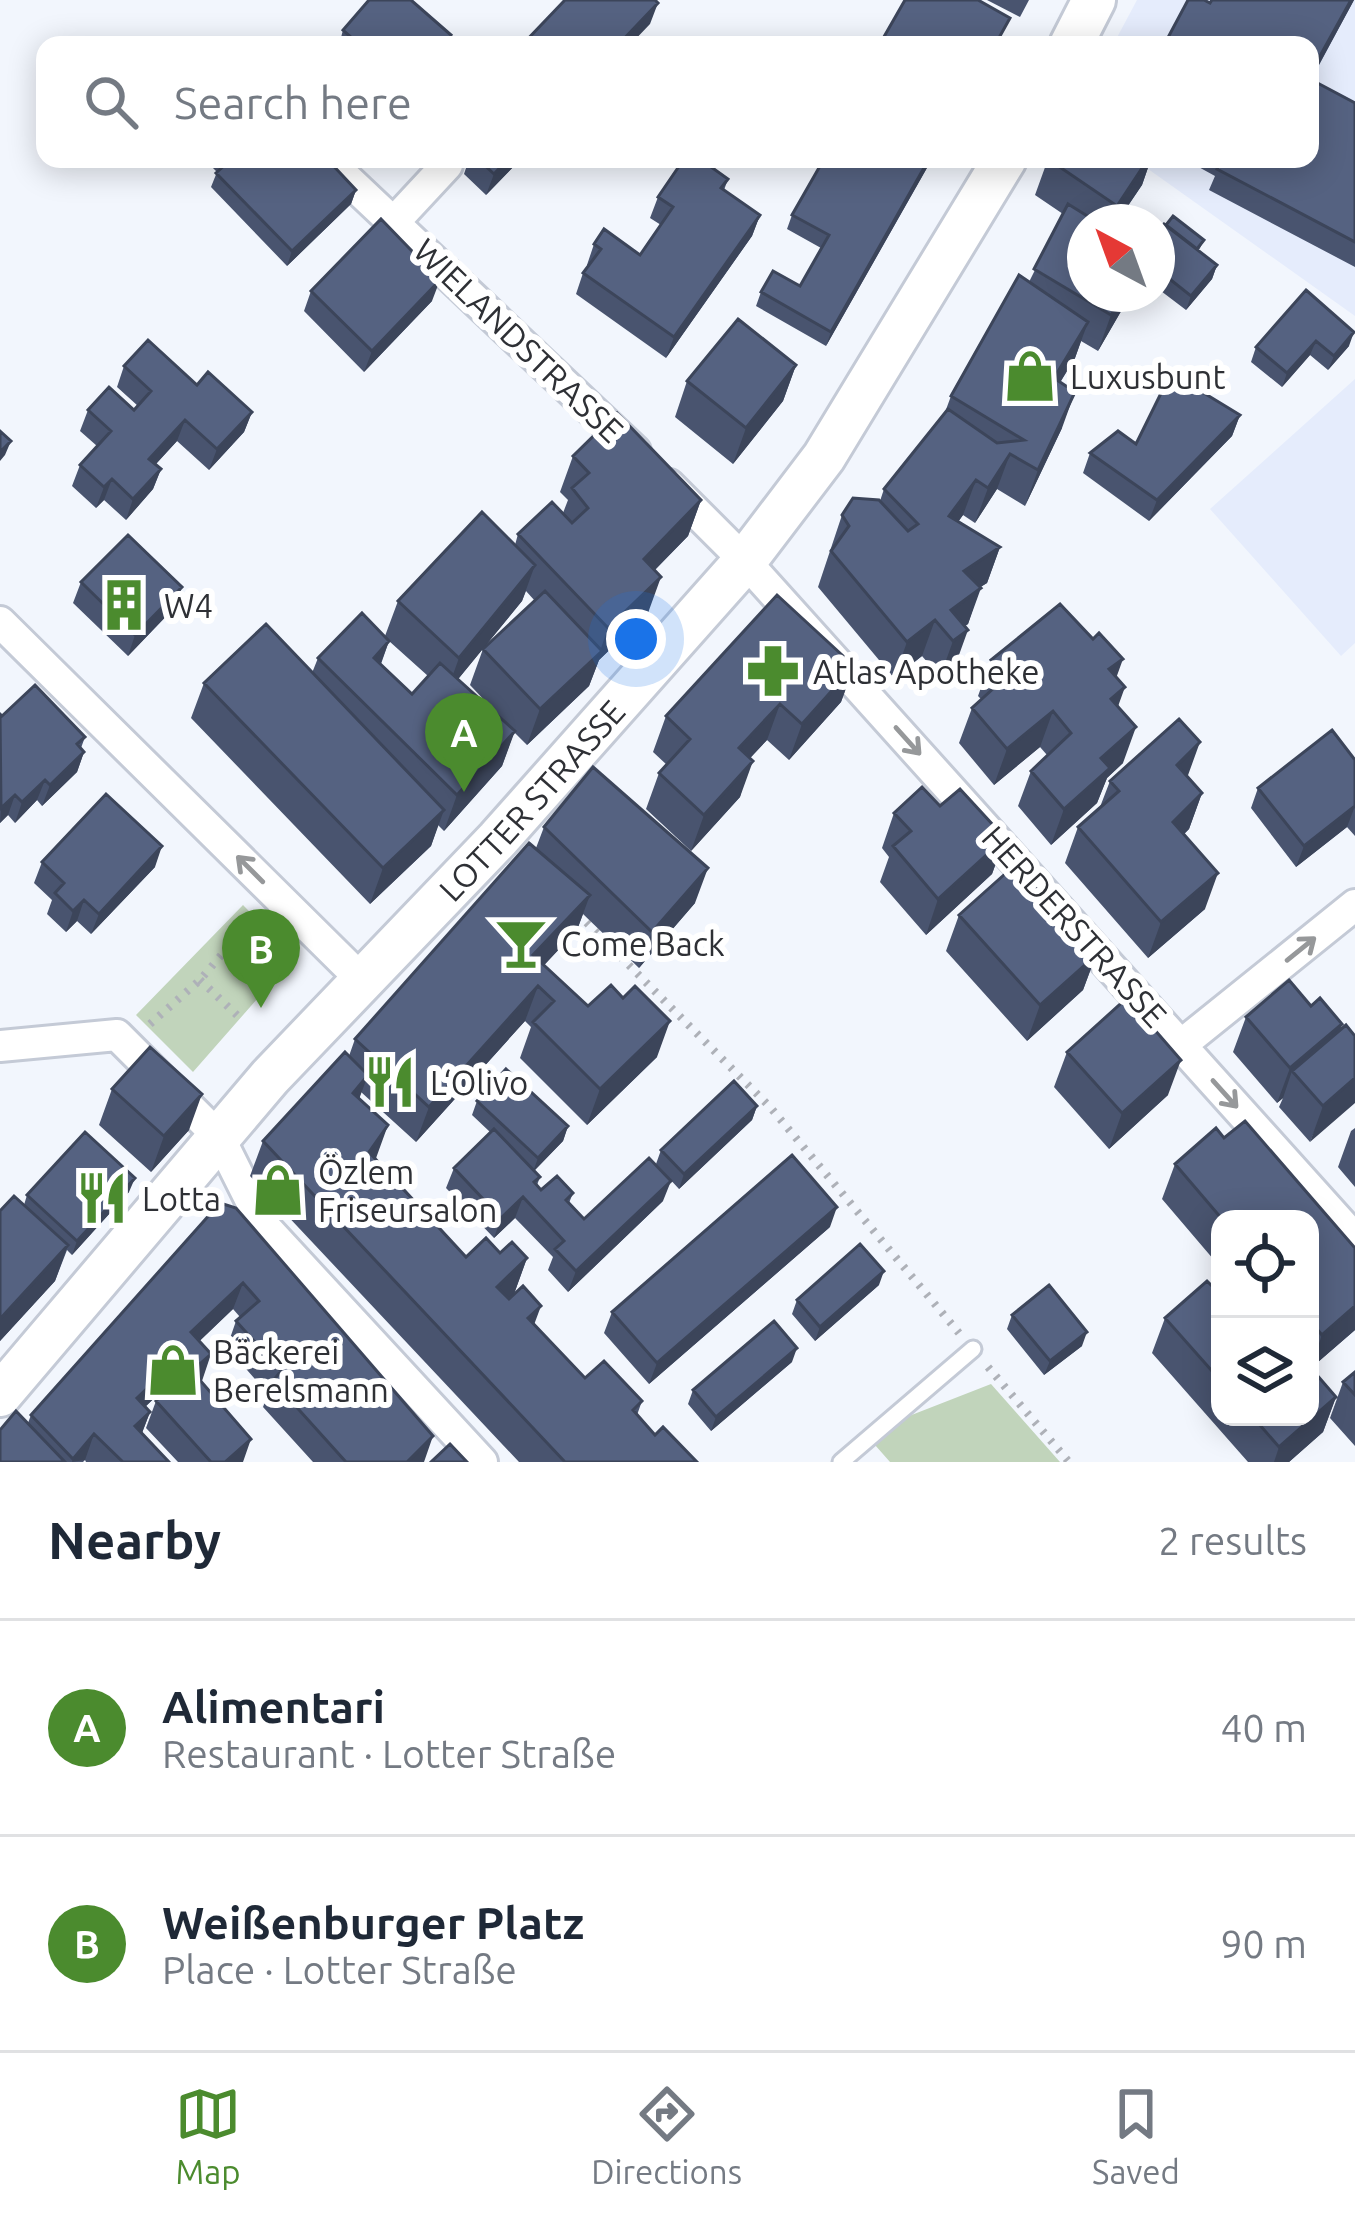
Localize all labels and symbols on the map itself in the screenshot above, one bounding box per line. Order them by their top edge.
north arrow [1067,204,1175,312]
street label: WIELANDSTRASSE [407,231,631,449]
shop icon: Luxusbunt [1001,347,1059,405]
place label: Luxusbunt [1070,358,1225,395]
building icon: W4 [95,576,153,634]
place label: W4 [164,587,213,624]
your location [606,609,666,669]
pharmacy icon: Atlas Apotheke [744,642,802,700]
place label: Atlas Apotheke [813,653,1039,690]
street label: LOTTER STRASSE [431,690,633,908]
pin: A [425,693,503,792]
one-way arrow [894,726,921,756]
street label: HERDERSTRASSE [975,818,1175,1034]
one-way arrow [236,855,265,884]
pin: B [222,909,300,1008]
bar icon: Come Back [492,914,550,972]
place label: Come Back [561,925,725,962]
one-way arrow [1285,936,1316,963]
restaurant icon: L‘Olivo [361,1053,419,1111]
place label: L‘Olivo [430,1064,528,1101]
one-way arrow [1211,1078,1238,1108]
place label: Özlem Friseursalon [318,1153,497,1228]
shop icon: Özlem Friseursalon [249,1161,307,1219]
restaurant icon: Lotta [73,1169,131,1227]
place label: Lotta [142,1180,221,1217]
place label: Bäckerei Berelsmann [213,1333,389,1408]
shop icon: Bäckerei Berelsmann [144,1341,202,1399]

